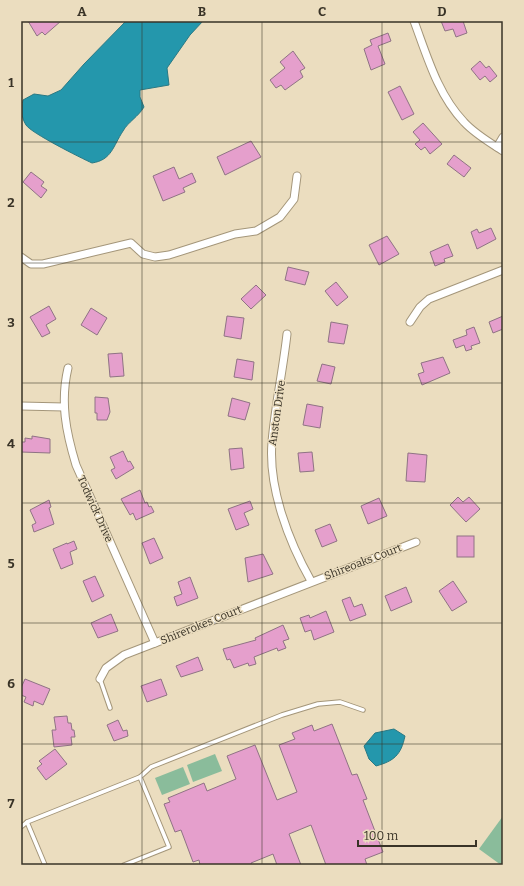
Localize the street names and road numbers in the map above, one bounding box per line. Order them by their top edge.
street label: Anston Drive [266,379,288,447]
street label: Todwick Drive [75,474,115,544]
street label: Shireoaks Court [322,541,404,583]
street label: Shirerokes Court [159,603,243,647]

